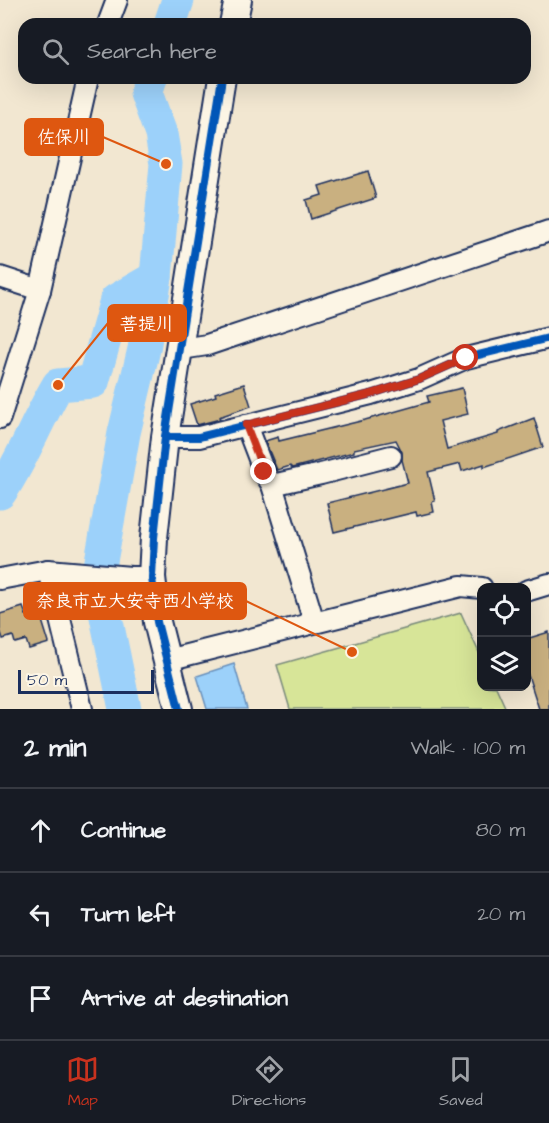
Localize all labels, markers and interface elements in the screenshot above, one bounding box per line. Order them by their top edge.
search box [18,18,531,84]
icon: search [39,35,72,68]
text: Search here [87,36,217,67]
callout: 佐保川 [25,119,103,155]
text: 佐保川 [37,125,91,150]
callout: 菩提川 [108,305,186,341]
text: 菩提川 [120,312,174,337]
route start [452,344,478,370]
route end [250,458,276,484]
callout: 奈良市立大安寺西小学校 [24,583,246,619]
map controls [477,583,531,691]
button: locate [477,583,531,637]
text: 奈良市立大安寺西小学校 [36,589,234,614]
button: layers [477,637,531,691]
scale bar [18,667,154,694]
text: 50 m [27,669,67,691]
text: 2 min [24,730,86,766]
text: Walk · 100 m [410,734,525,762]
icon: ahead [24,814,57,847]
text: Continue [81,815,166,846]
text: 80 m [476,816,525,844]
icon: left [24,898,57,931]
text: Turn left [81,899,175,930]
text: 20 m [477,900,525,928]
icon: arrive [24,982,57,1015]
text: Arrive at destination [81,983,288,1014]
tab: Map [66,1053,99,1111]
tab: Directions [232,1053,306,1111]
tab: Saved [439,1053,483,1111]

